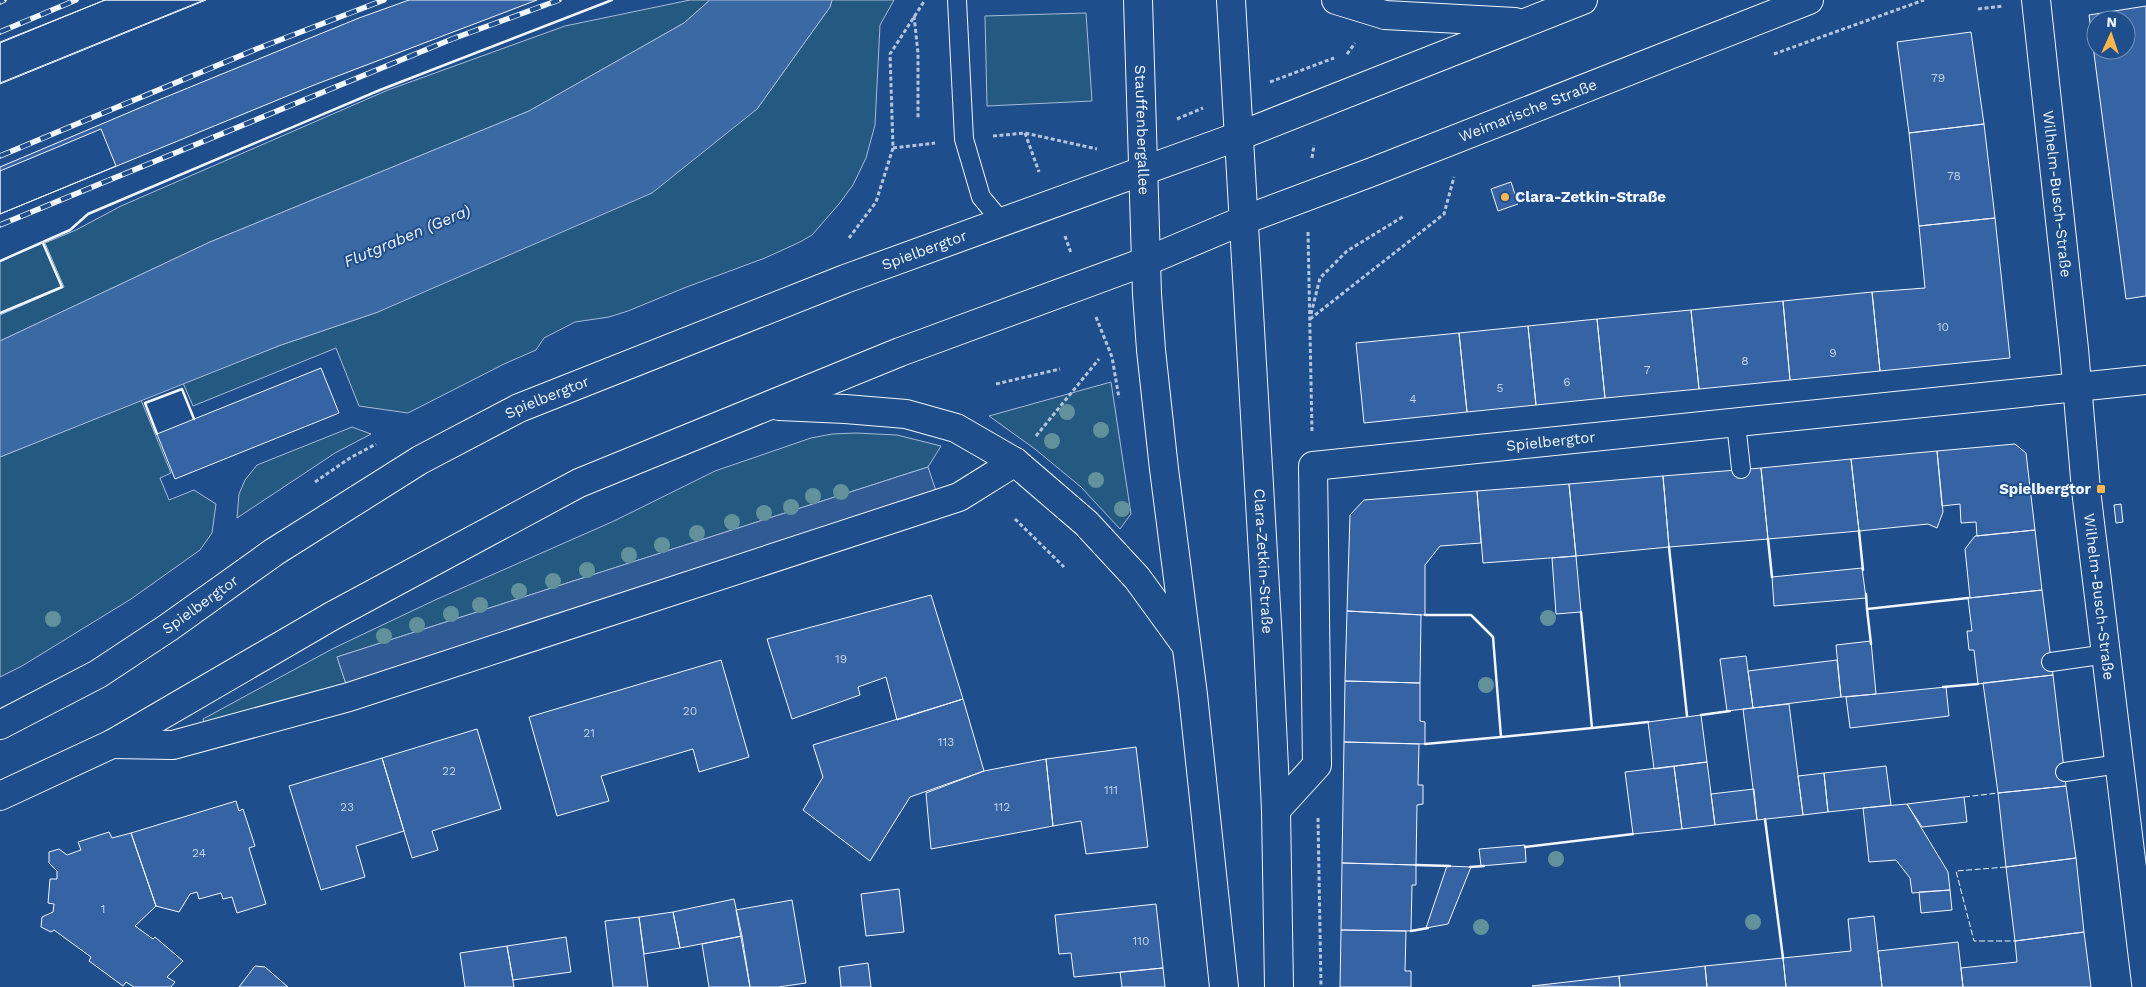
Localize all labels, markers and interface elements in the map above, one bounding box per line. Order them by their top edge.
north arrow [2086,10,2136,60]
text: N [2106,14,2117,30]
street label: Stauffenbergallee [1131,65,1153,195]
house number: 79 [1931,71,1945,85]
street label: Weimarische Straße [1456,75,1600,146]
street label: Wilhelm-Busch-Straße [2039,109,2075,278]
house number: 78 [1947,169,1961,183]
place label: Clara-Zetkin-Straße [1515,188,1666,206]
marker: Clara-Zetkin-Straße [1499,191,1511,203]
water label: Flutgraben (Gera) [341,201,473,271]
street label: Spielbergtor [879,227,969,274]
house number: 10 [1937,320,1949,334]
house number: 9 [1829,346,1837,360]
house number: 8 [1741,354,1749,368]
house number: 7 [1644,363,1651,377]
street label: Spielbergtor [502,372,592,423]
house number: 6 [1563,375,1571,389]
house number: 5 [1497,381,1504,395]
house number: 4 [1409,392,1417,406]
street label: Spielbergtor [1505,428,1596,455]
place label: Spielbergtor [1999,480,2092,498]
marker: Spielbergtor [2095,483,2107,495]
street label: Clara-Zetkin-Straße [1250,488,1277,634]
street label: Wilhelm-Busch-Straße [2080,512,2118,681]
street label: Spielbergtor [159,571,242,638]
house number: 19 [835,652,847,666]
house number: 20 [683,704,697,718]
house number: 21 [583,726,595,740]
house number: 113 [938,735,954,749]
house number: 22 [442,764,456,778]
house number: 111 [1104,783,1118,797]
house number: 23 [340,800,354,814]
house number: 112 [994,800,1010,814]
house number: 24 [192,846,206,860]
house number: 1 [101,902,105,916]
house number: 110 [1133,934,1149,948]

